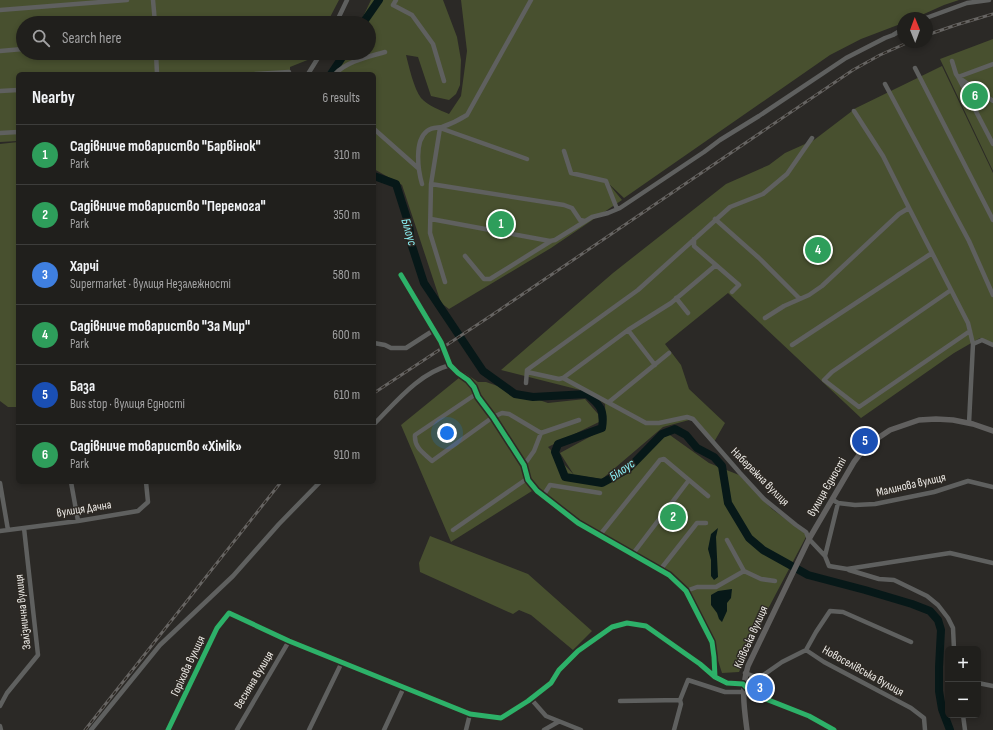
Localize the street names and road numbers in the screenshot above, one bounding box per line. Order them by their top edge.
street label: Набережна вулиця [728,445,793,510]
street label: вулиця Єдності [804,455,850,519]
street label: Малинова вулиця [875,470,948,500]
street label: вулиця Дачна [56,497,113,521]
street label: Залізнична вулиця [12,573,34,650]
street label: Київська вулиця [731,603,772,671]
street label: Горіхова вулиця [167,633,209,699]
street label: Новоселівська вулиця [820,642,907,700]
street label: Весняна вулиця [231,648,277,712]

